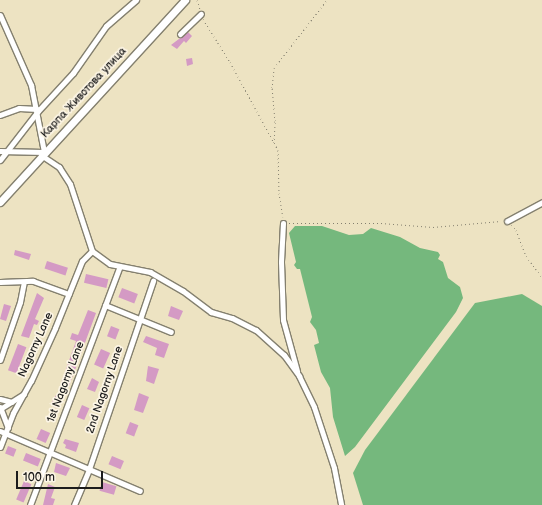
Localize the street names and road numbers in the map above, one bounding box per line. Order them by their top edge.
street label: Карпа Животова улица [39,45,129,141]
street label: Nagorny Lane [16,310,56,380]
street label: 1st Nagorny Lane [44,339,88,425]
street label: 2nd Nagorny Lane [84,344,126,436]

